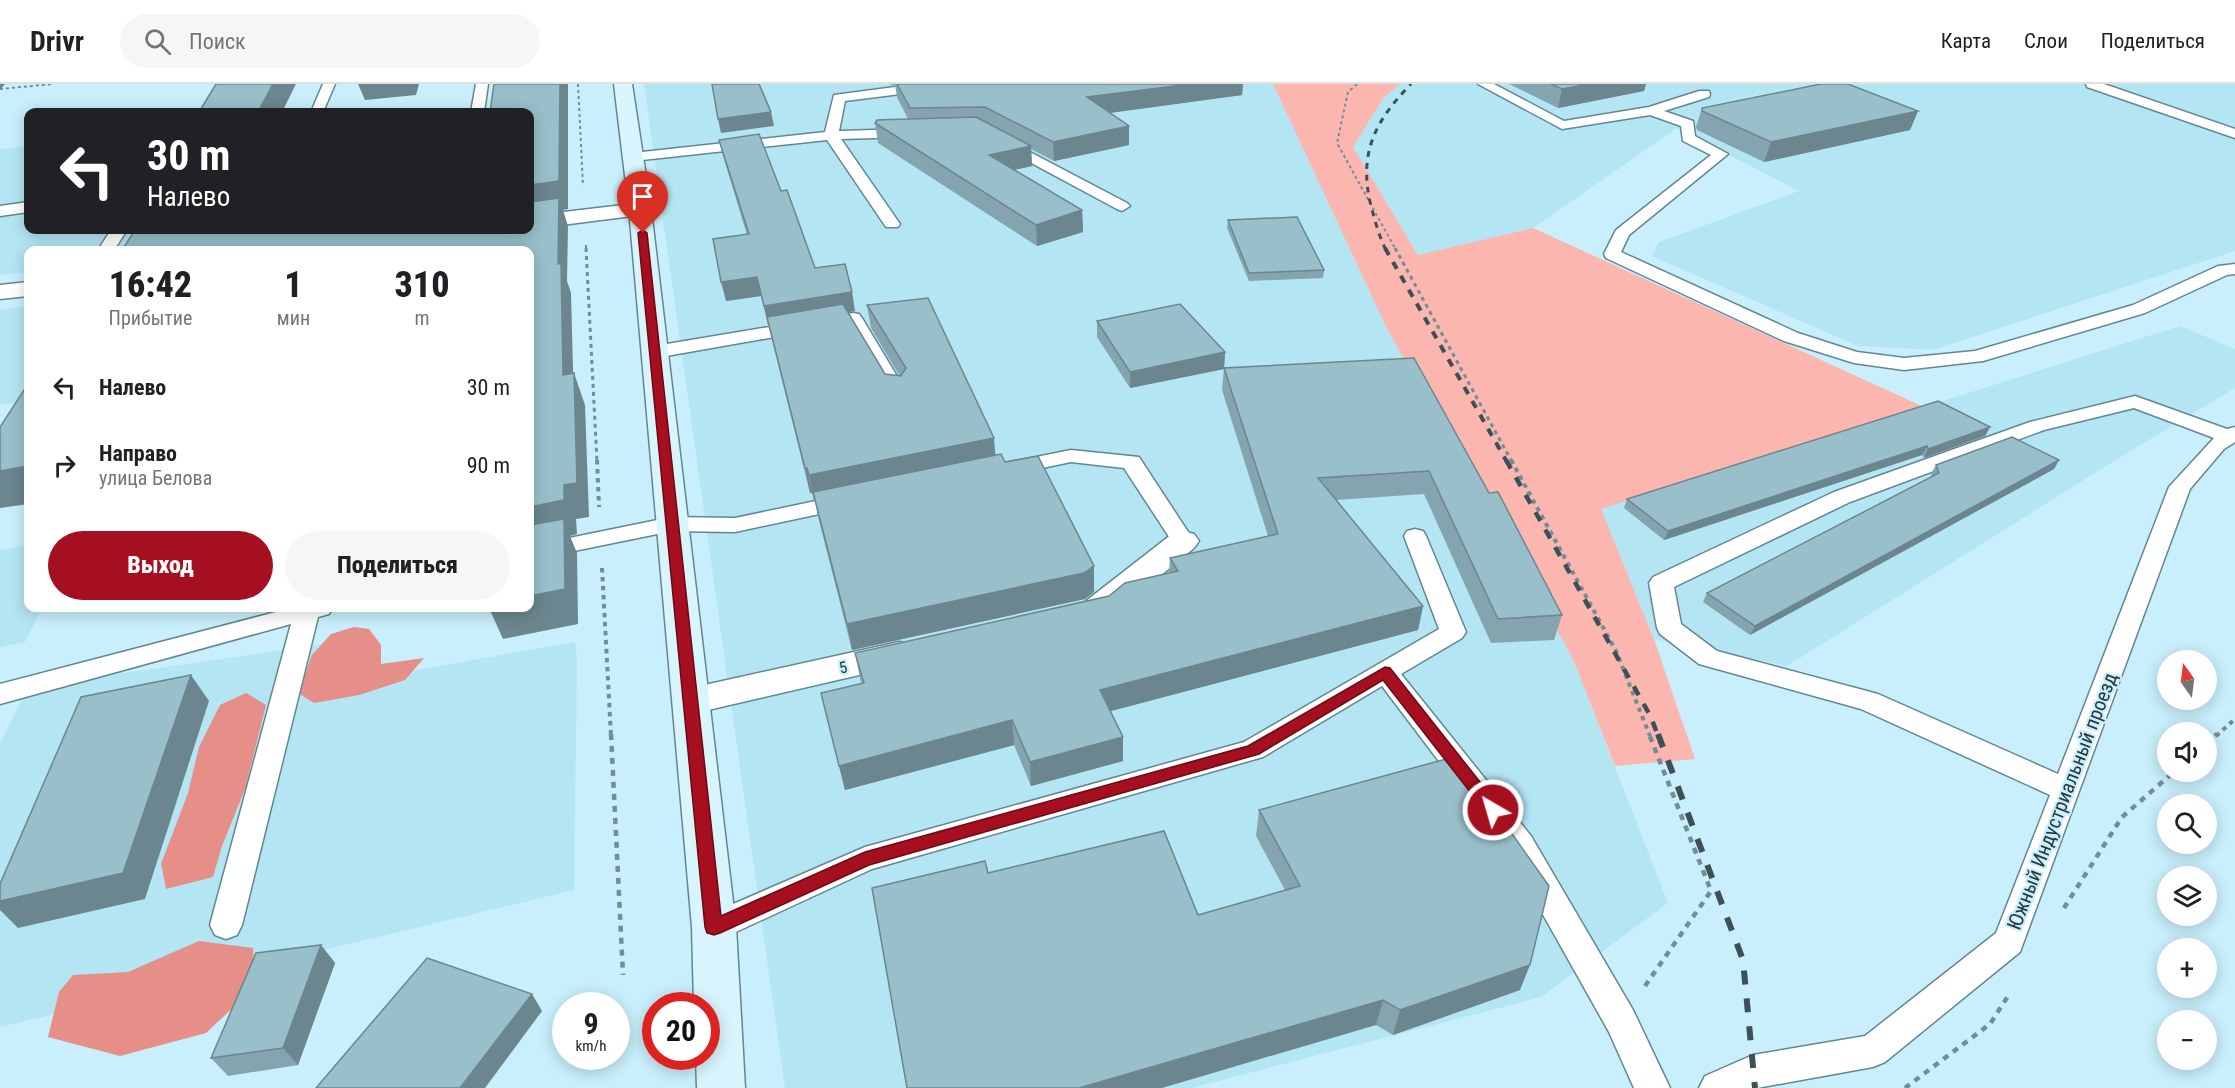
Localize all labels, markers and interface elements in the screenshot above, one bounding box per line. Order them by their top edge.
search box [120,14,540,68]
text: Drivr [30,25,84,58]
icon: search [141,25,174,58]
text: Поиск [189,29,246,54]
text: Карта [1941,29,1991,53]
text: Слои [2024,29,2068,53]
text: Поделиться [2101,29,2205,53]
text: 30 m [147,131,230,180]
icon: left [48,132,126,210]
pin [617,171,668,233]
icon: arrive [626,180,659,213]
text: Налево [147,181,230,213]
text: 16:42 [109,264,192,306]
text: 1 [284,264,303,306]
text: 310 [395,264,449,306]
text: Прибытие [108,306,192,330]
text: мин [277,306,310,330]
text: m [414,306,430,330]
icon: left [48,371,81,404]
text: Налево [99,375,166,400]
text: 30 m [467,375,510,400]
text: Направо [99,441,177,466]
icon: right [48,449,81,482]
text: 90 m [467,453,510,478]
text: улица Белова [99,466,212,490]
button: Выход [48,531,273,600]
button: Поделиться [285,531,510,600]
north arrow [2157,650,2217,710]
map controls [2157,650,2217,1070]
street label: 5 [837,657,849,678]
street label: Южный Индустриальный проезд [2002,669,2122,933]
button: sound [2157,722,2217,782]
position arrow [1461,778,1525,842]
button: search [2157,794,2217,854]
button: layers [2157,866,2217,926]
button: + [2157,938,2217,998]
speed limit sign: 20 [642,992,720,1070]
text: 9 [583,1006,599,1041]
button: − [2157,1010,2217,1070]
text: km/h [576,1037,606,1055]

